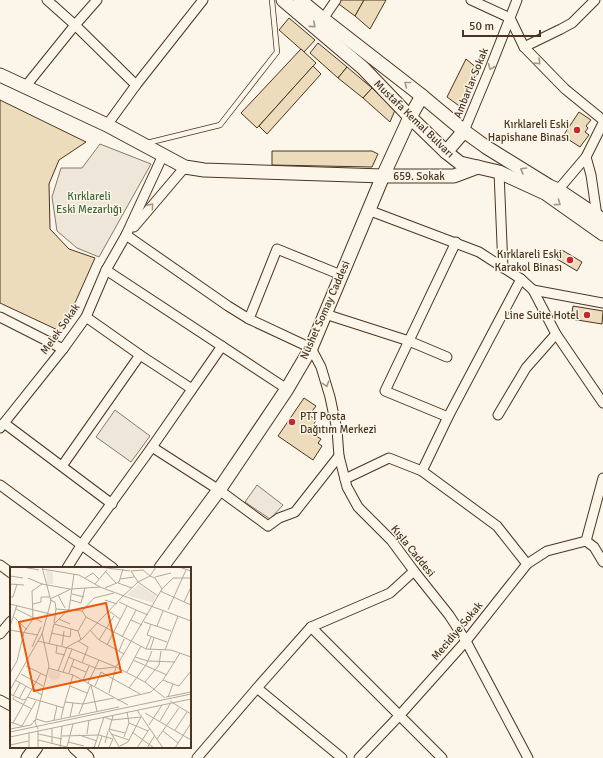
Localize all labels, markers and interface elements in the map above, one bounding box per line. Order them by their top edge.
scale bar [463,12,540,38]
text: 50 m [469,19,494,34]
one-way arrow [308,21,316,28]
street label: Ambarlar Sokak [451,46,491,120]
one-way arrow [533,57,541,65]
one-way arrow [487,64,495,71]
street label: Mustafa Kemal Bulvarı [371,77,457,161]
one-way arrow [404,82,411,89]
place label: Kırklareli Eski Hapishane Binası [488,118,569,144]
marker: Kırklareli Eski Hapishane Binası [572,125,582,135]
one-way arrow [520,167,527,174]
street label: 659. Sokak [393,170,445,183]
park label: Kırklareli Eski Mezarlığı [56,190,122,216]
one-way arrow [554,198,561,205]
one-way arrow [147,203,154,210]
place label: Kırklareli Eski Karakol Binası [495,248,562,274]
marker: Kırklareli Eski Karakol Binası [565,255,575,265]
street label: Nüshet Somay Caddesi [297,259,353,361]
street label: Melek Sokak [38,301,83,357]
place label: Line Suite Hotel [504,309,579,322]
marker: Line Suite Hotel [582,310,592,320]
one-way arrow [321,380,330,387]
place label: PTT Posta Dağıtım Merkezi [300,410,377,436]
marker: PTT Posta Dağıtım Merkezi [287,417,297,427]
street label: Kışla Caddesi [388,523,438,579]
inset map [10,567,191,748]
street label: Mecidiye Sokak [429,599,486,663]

